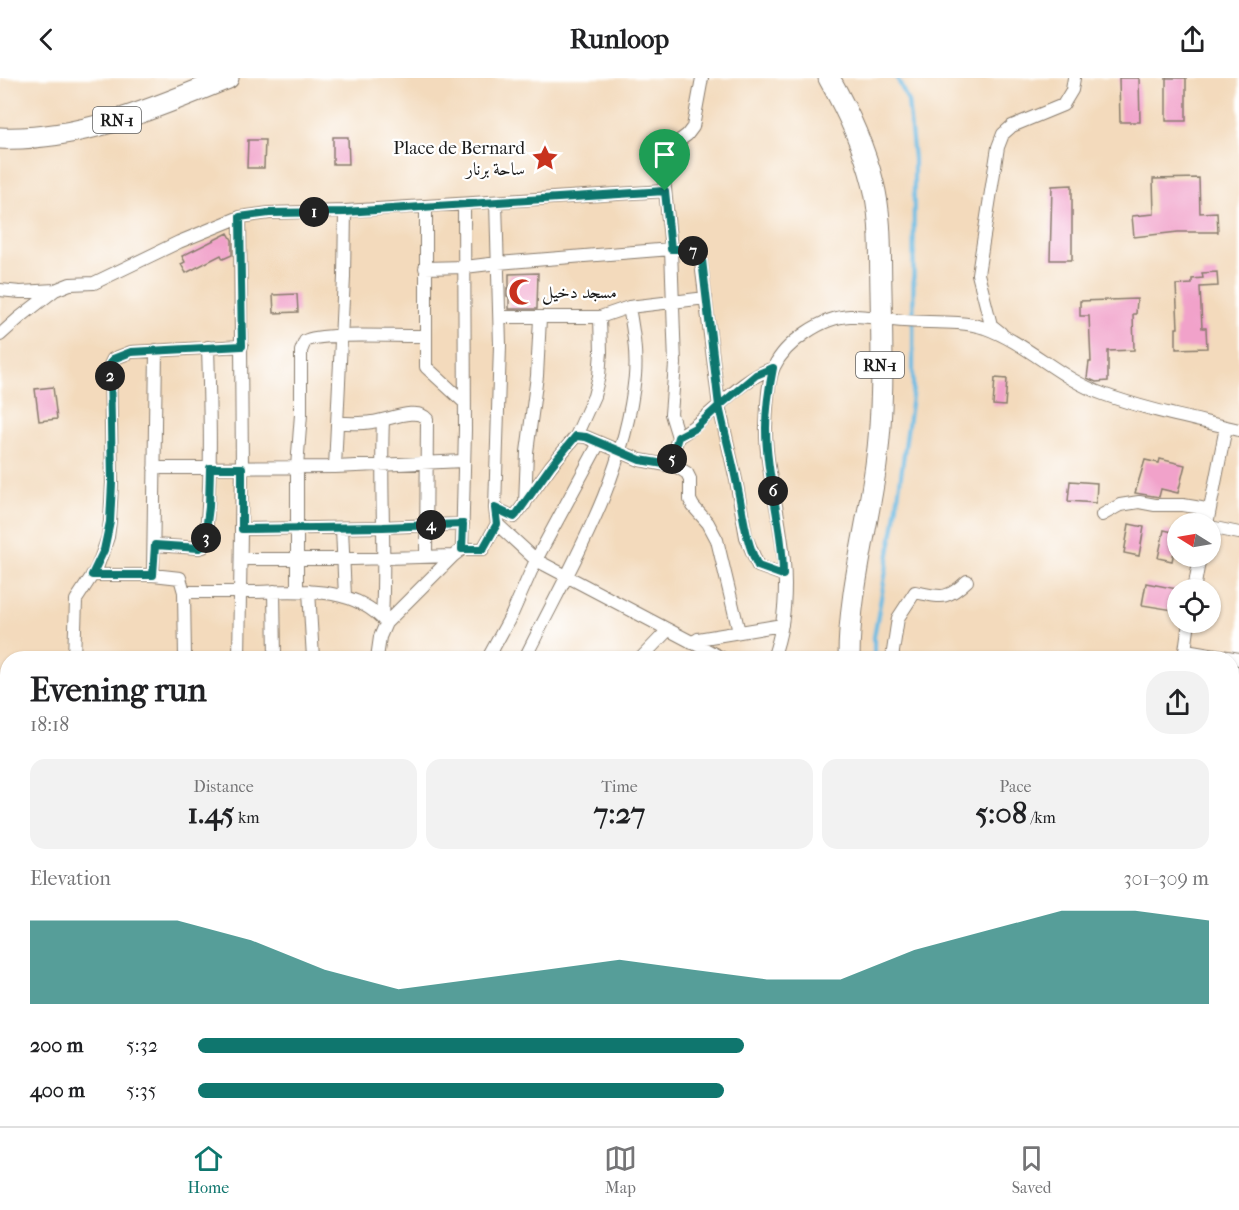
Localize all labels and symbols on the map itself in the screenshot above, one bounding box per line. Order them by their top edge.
road number: RN-1 [93,107,141,133]
pin [639,129,690,191]
place label: Place de Bernard ساحة برنار [393,138,525,180]
place icon: Place de Bernard ساحة برنار [530,143,560,173]
pin: 1 [299,197,329,227]
pin: 7 [678,236,708,266]
mosque icon: مسجد دخيل [507,277,537,307]
place label: مسجد دخيل [542,282,617,305]
road number: RN-1 [856,352,904,378]
pin: 2 [95,361,125,391]
pin: 5 [657,444,687,474]
pin: 6 [758,476,788,506]
pin: 4 [416,510,446,540]
north arrow [1167,513,1221,567]
pin: 3 [191,523,221,553]

